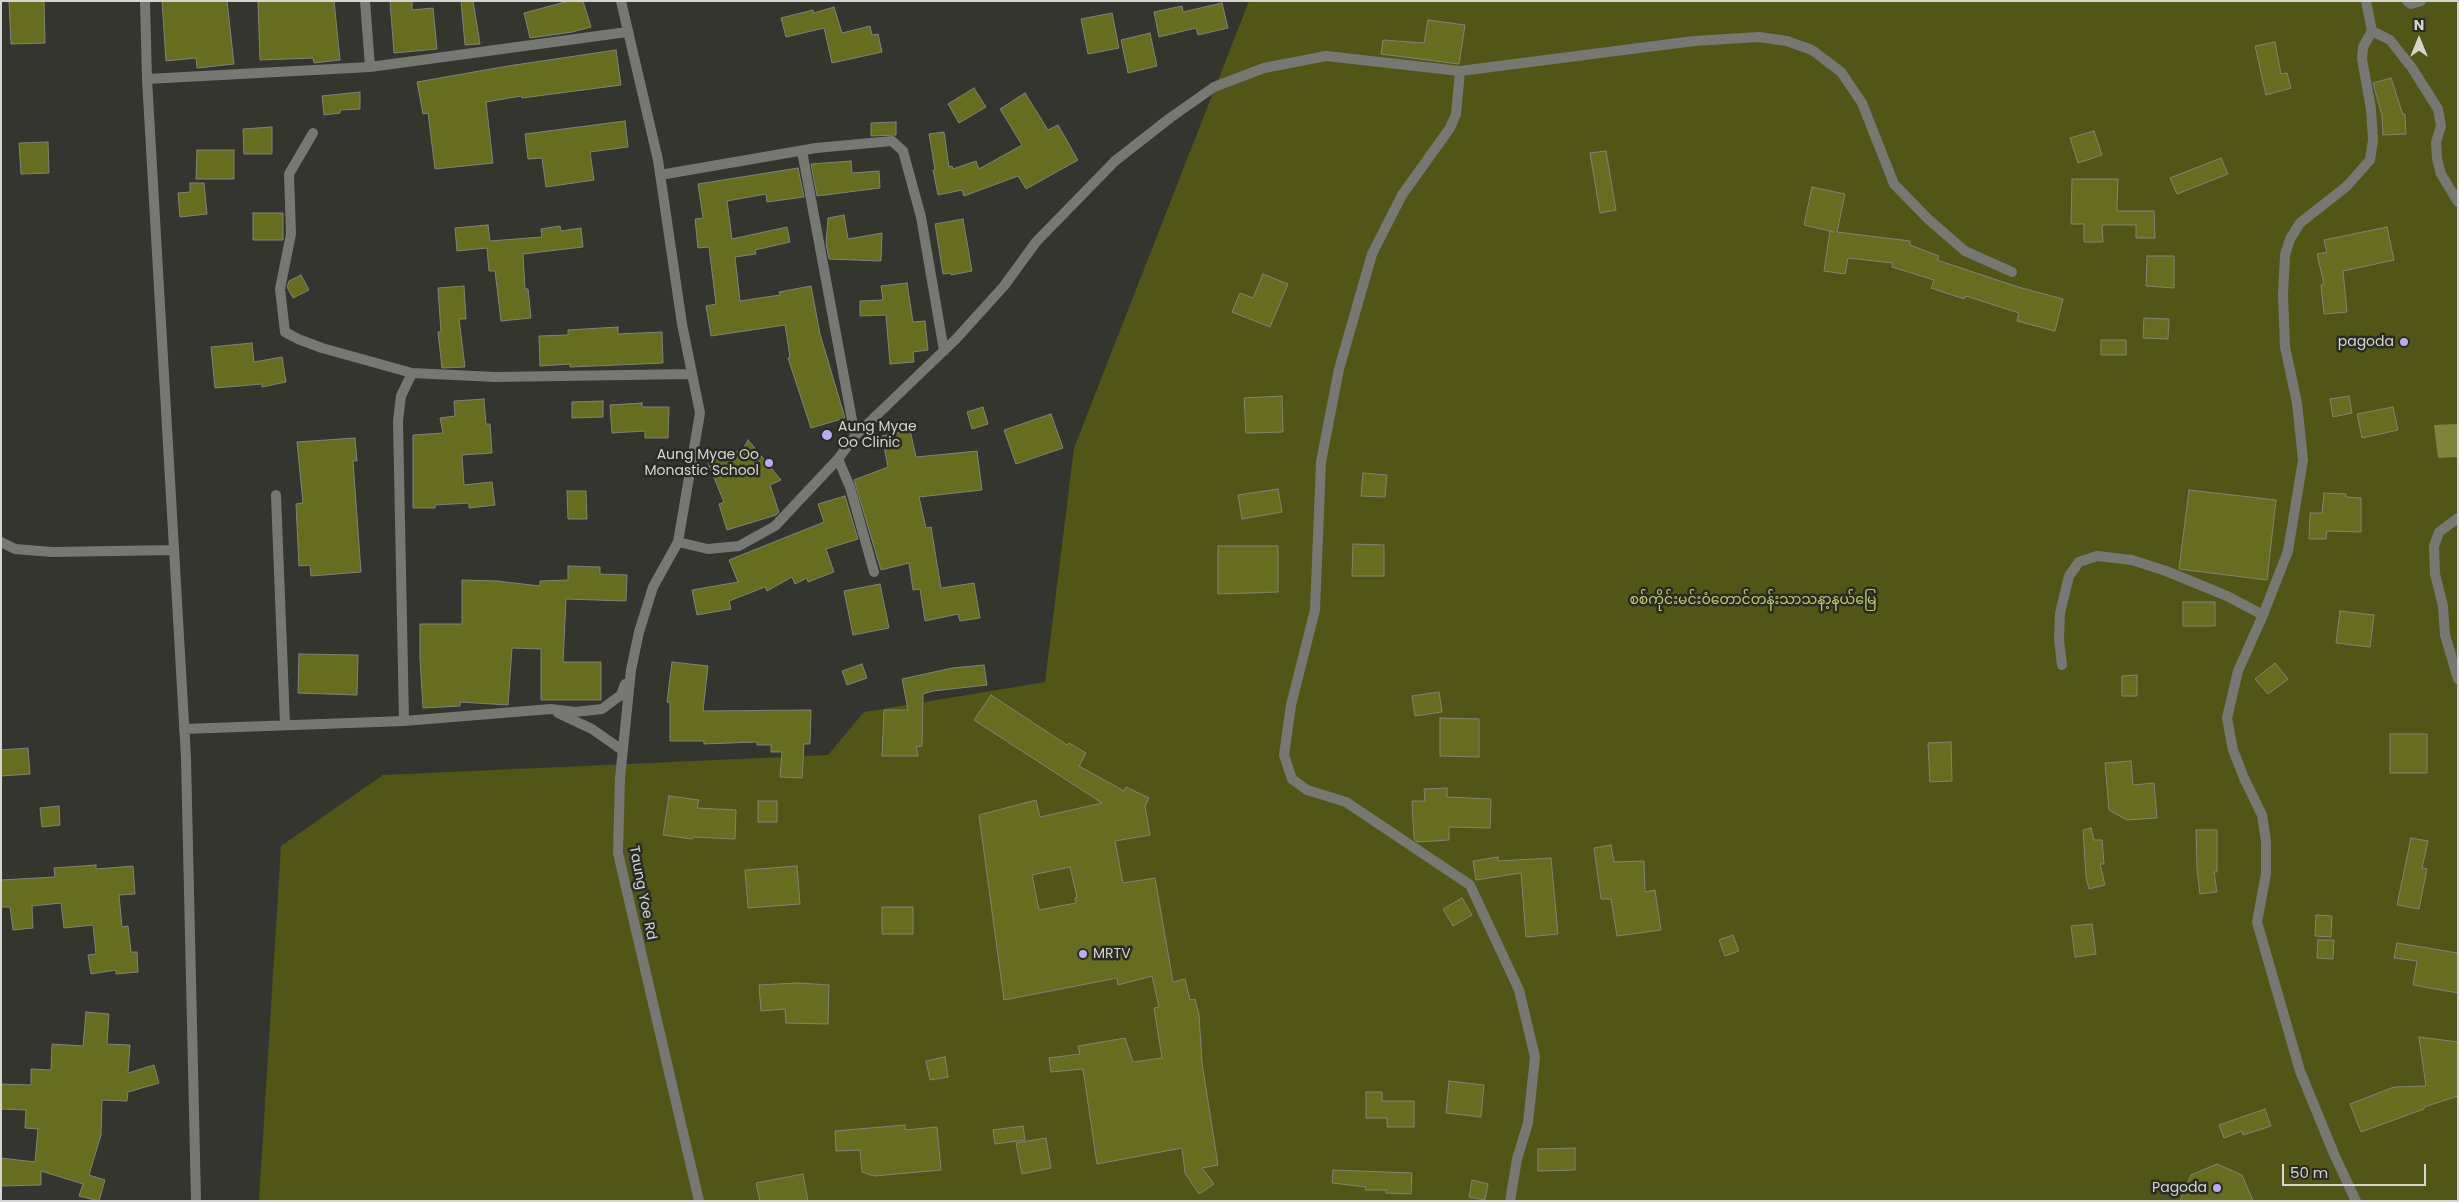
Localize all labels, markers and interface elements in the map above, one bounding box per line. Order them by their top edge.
north arrow [2394,15,2444,65]
text: N [2414,15,2424,35]
place label: pagoda [2338,334,2394,350]
marker: pagoda [2398,336,2410,348]
place label: Aung Myae Oo Clinic [838,419,917,452]
marker: Aung Myae Oo Clinic [820,428,834,442]
place label: Aung Myae Oo Monastic School [644,447,759,480]
marker: Aung Myae Oo Monastic School [763,457,775,469]
park label: စစ်ကိုင်းမင်းဝံတောင်တန်းသာသနာ့နယ်မြေ [1629,592,1877,608]
street label: Taung Yoe Rd [625,844,659,942]
place label: MRTV [1093,946,1131,962]
marker: MRTV [1077,948,1089,960]
scale bar [2284,1154,2428,1186]
text: 50 m [2290,1162,2328,1183]
place label: Pagoda [2152,1180,2207,1196]
marker: Pagoda [2211,1182,2223,1194]

